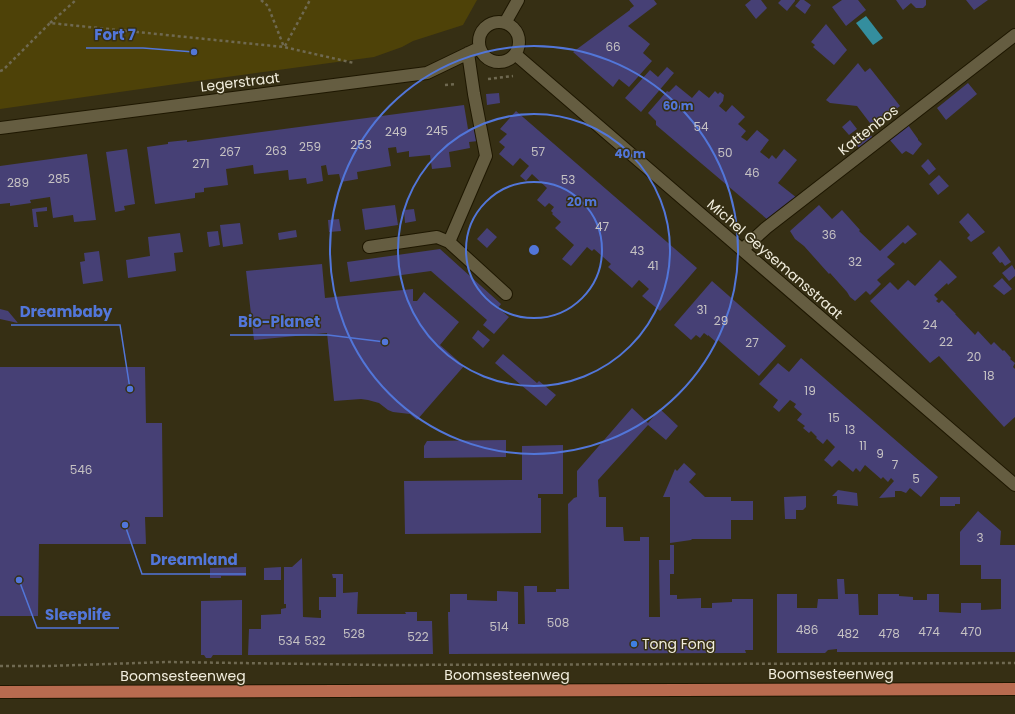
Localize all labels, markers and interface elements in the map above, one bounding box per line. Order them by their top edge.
callout: Fort 7 [86,21,143,48]
text: Fort 7 [94,24,136,45]
house number: 66 [605,38,621,55]
street label: Legerstraat [199,67,281,97]
text: 60 m [663,97,694,114]
street label: Kattenbos [834,100,902,160]
house number: 54 [693,118,709,135]
house number: 245 [426,122,448,139]
house number: 249 [385,123,407,140]
house number: 253 [350,136,372,153]
house number: 259 [299,138,321,155]
house number: 263 [265,142,287,159]
house number: 267 [219,143,241,160]
house number: 57 [531,143,545,160]
house number: 50 [717,144,733,161]
text: 40 m [614,145,646,162]
house number: 271 [192,155,210,172]
house number: 46 [744,164,760,181]
house number: 285 [48,170,70,187]
house number: 53 [561,171,575,188]
house number: 289 [7,174,29,191]
text: 20 m [567,193,597,210]
street label: Michel Geysemansstraat [703,194,847,324]
house number: 47 [595,218,609,235]
house number: 36 [822,226,836,243]
house number: 43 [630,242,644,259]
centre of rings [527,243,541,257]
house number: 32 [848,253,862,270]
house number: 41 [647,257,659,274]
callout: Dreambaby [11,298,120,325]
text: Dreambaby [20,301,113,322]
house number: 31 [697,301,707,318]
callout: Bio-Planet [230,308,328,335]
text: Bio-Planet [238,311,320,332]
house number: 29 [714,312,728,329]
house number: 24 [923,316,938,333]
house number: 22 [939,333,953,350]
house number: 27 [745,334,759,351]
house number: 20 [967,348,981,365]
house number: 18 [983,367,995,384]
house number: 19 [804,382,816,399]
house number: 15 [828,409,840,426]
house number: 13 [845,421,855,438]
house number: 11 [859,437,867,454]
house number: 9 [876,445,884,462]
house number: 7 [892,456,899,473]
house number: 546 [70,461,92,478]
house number: 5 [912,470,920,487]
house number: 3 [976,529,984,546]
callout: Dreamland [142,547,246,574]
text: Dreamland [150,549,238,570]
callout: Sleeplife [37,601,119,628]
text: Sleeplife [45,604,111,625]
house number: 508 [547,614,569,631]
house number: 514 [490,618,509,635]
house number: 486 [796,621,818,638]
house number: 474 [918,623,940,640]
house number: 470 [960,623,982,640]
house number: 528 [343,625,365,642]
house number: 482 [837,625,859,642]
house number: 478 [878,625,900,642]
house number: 522 [407,628,429,645]
house number: 534 [278,632,301,649]
house number: 532 [304,632,326,649]
place label: Tong Fong [642,634,715,654]
marker: Tong Fong [629,639,639,649]
street label: Boomsesteenweg [768,664,894,684]
street label: Boomsesteenweg [444,665,570,685]
street label: Boomsesteenweg [120,666,246,686]

